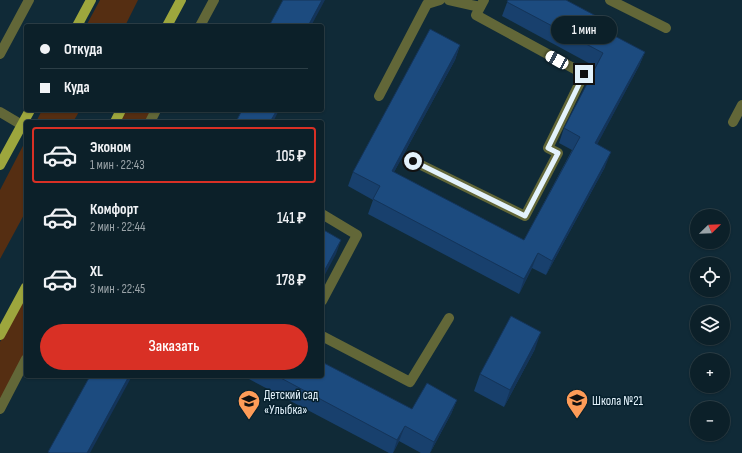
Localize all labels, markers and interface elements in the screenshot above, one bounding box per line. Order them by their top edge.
callout: 1 мин [551,16,617,44]
text: 1 мин [572,22,596,38]
text: Откуда [64,40,102,59]
car [544,49,570,71]
route end [575,65,593,83]
text: Куда [64,78,90,97]
icon: car [42,137,78,173]
text: Эконом [90,138,131,157]
text: 105 ₽ [276,147,306,166]
route start [404,152,422,170]
text: 1 мин · 22:43 [90,157,145,173]
icon: car [42,199,78,235]
text: Комфорт [90,200,139,219]
text: 141 ₽ [277,209,306,228]
north arrow [690,209,730,249]
map controls [690,209,730,441]
text: 2 мин · 22:44 [90,219,145,235]
button: locate [690,257,730,297]
icon: car [42,261,78,297]
text: XL [90,262,103,281]
text: 178 ₽ [276,271,306,290]
text: 3 мин · 22:45 [90,281,145,297]
button: layers [690,305,730,345]
button: Заказать [40,324,308,370]
button: + [690,353,730,393]
place label: Детский сад «Улыбка» [264,387,319,418]
school or university icon: Школа №21 [564,387,590,420]
school or university icon: Детский сад «Улыбка» [236,388,262,421]
place label: Школа №21 [592,393,644,409]
button: − [690,401,730,441]

